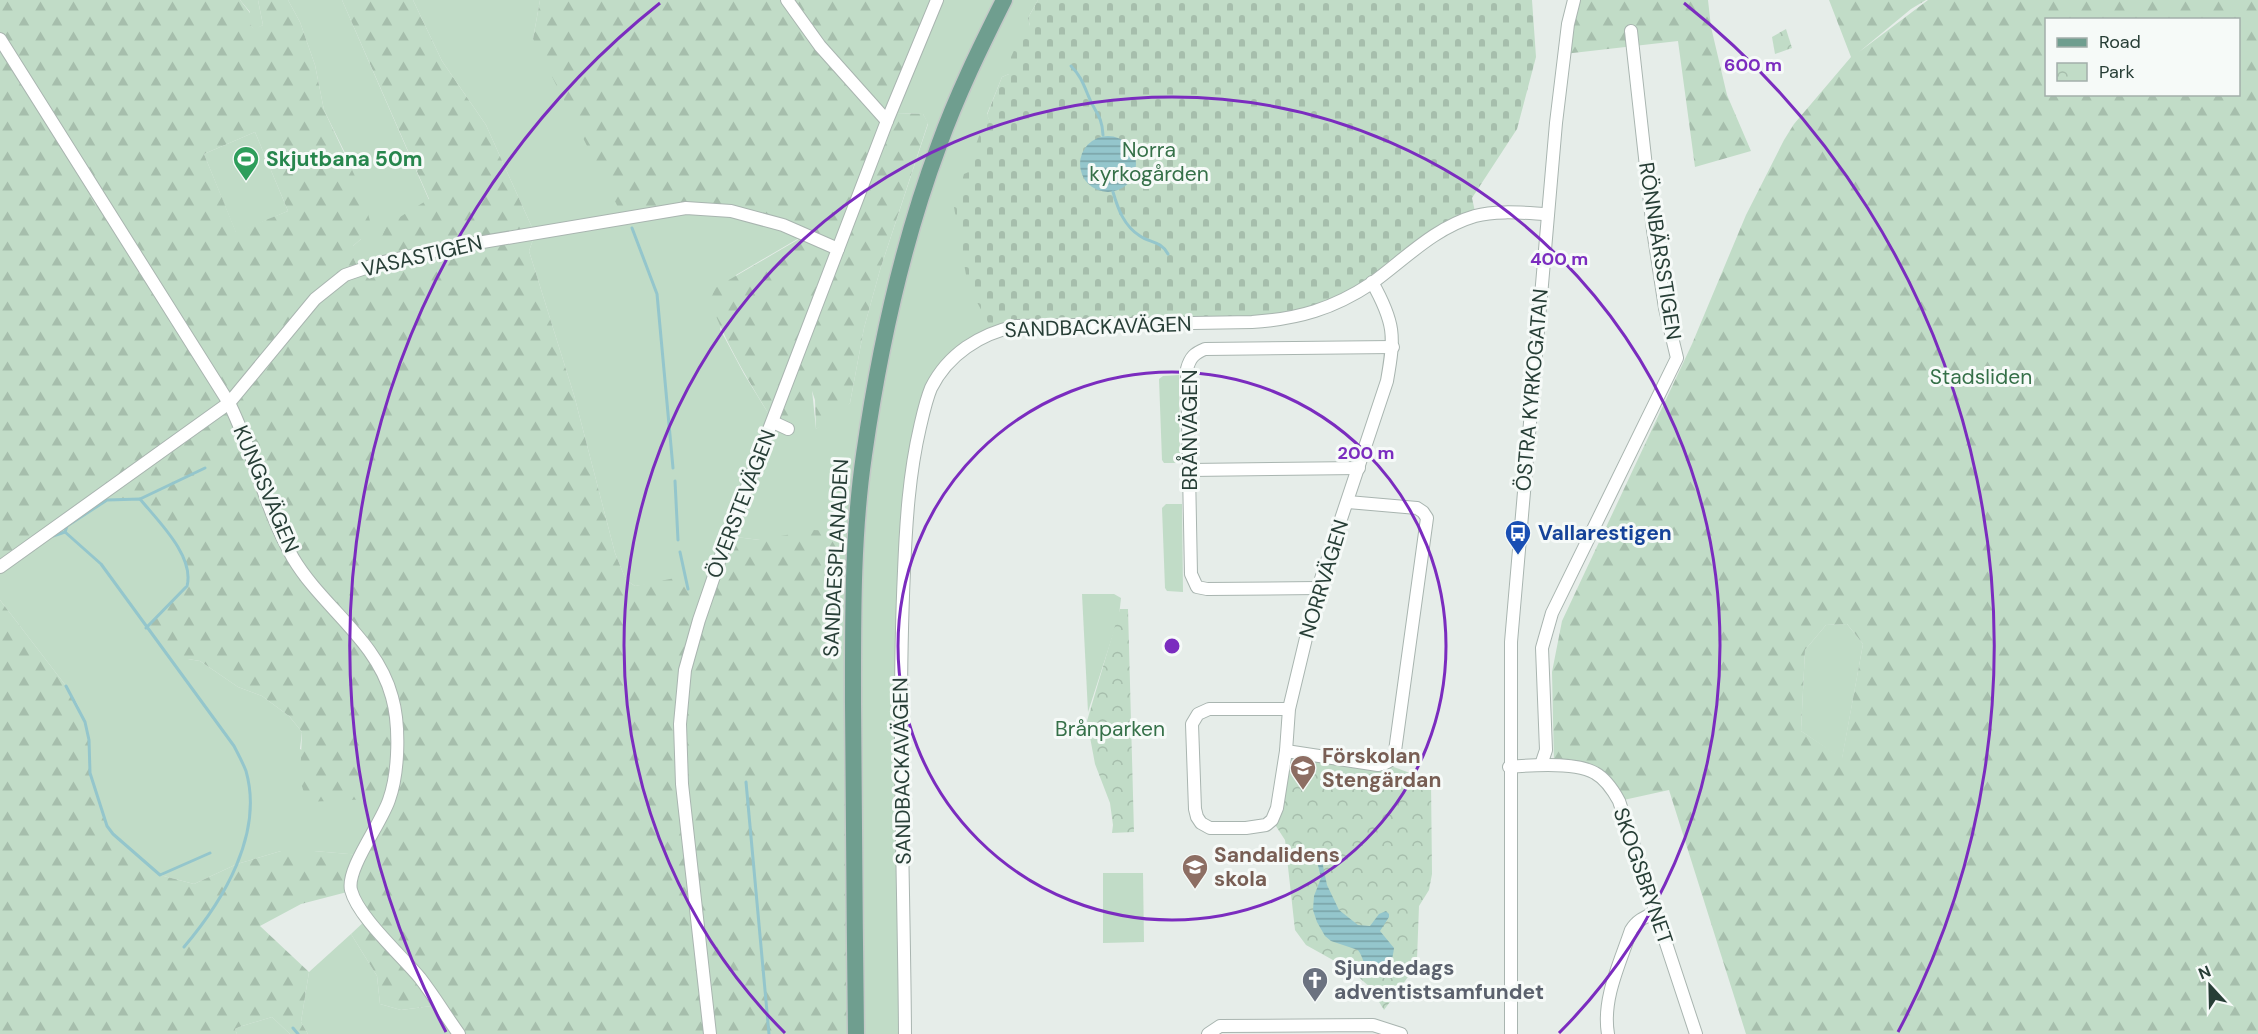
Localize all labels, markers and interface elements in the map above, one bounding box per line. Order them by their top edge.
legend [2045,18,2240,96]
text: Road [2099,30,2141,54]
text: 600 m [1724,53,1782,77]
text: Park [2099,60,2135,84]
park label: Norra kyrkogården [1089,136,1209,188]
sports icon: Skjutbana 50m [231,144,261,182]
place label: Skjutbana 50m [266,145,422,173]
street label: RÖNNBÄRSSTIGEN [1632,160,1688,342]
street label: VASASTIGEN [359,229,485,283]
text: 400 m [1530,247,1588,271]
street label: ÖSTRA KYRKOGATAN [1509,288,1555,492]
street label: SANDBACKAVÄGEN [1004,310,1192,344]
park label: Stadsliden [1930,363,2032,391]
street label: BRÅNVÄGEN [1176,369,1204,491]
street label: KUNGSVÄGEN [227,421,305,557]
street label: ÖVERSTEVÄGEN [700,426,782,582]
text: 200 m [1338,441,1394,465]
street label: SANDAESPLANADEN [817,458,855,658]
street label: NORRVÄGEN [1293,516,1355,642]
bus stop icon: Vallarestigen [1503,518,1533,556]
place label: Vallarestigen [1538,519,1672,547]
centre of rings [1162,636,1182,656]
street label: SANDBACKAVÄGEN [886,677,918,865]
park label: Brånparken [1055,715,1165,743]
place label: Förskolan Stengärdan [1322,742,1441,794]
school or university icon: Förskolan Stengärdan [1288,753,1318,791]
street label: SKOGSBRYNET [1607,804,1680,948]
place label: Sandalidens skola [1214,841,1340,893]
school or university icon: Sandalidens skola [1180,852,1210,890]
place label: Sjundedags adventistsamfundet [1334,954,1544,1006]
north arrow [2180,956,2240,1016]
text: N [2195,961,2214,984]
church icon: Sjundedags adventistsamfundet [1300,965,1330,1003]

